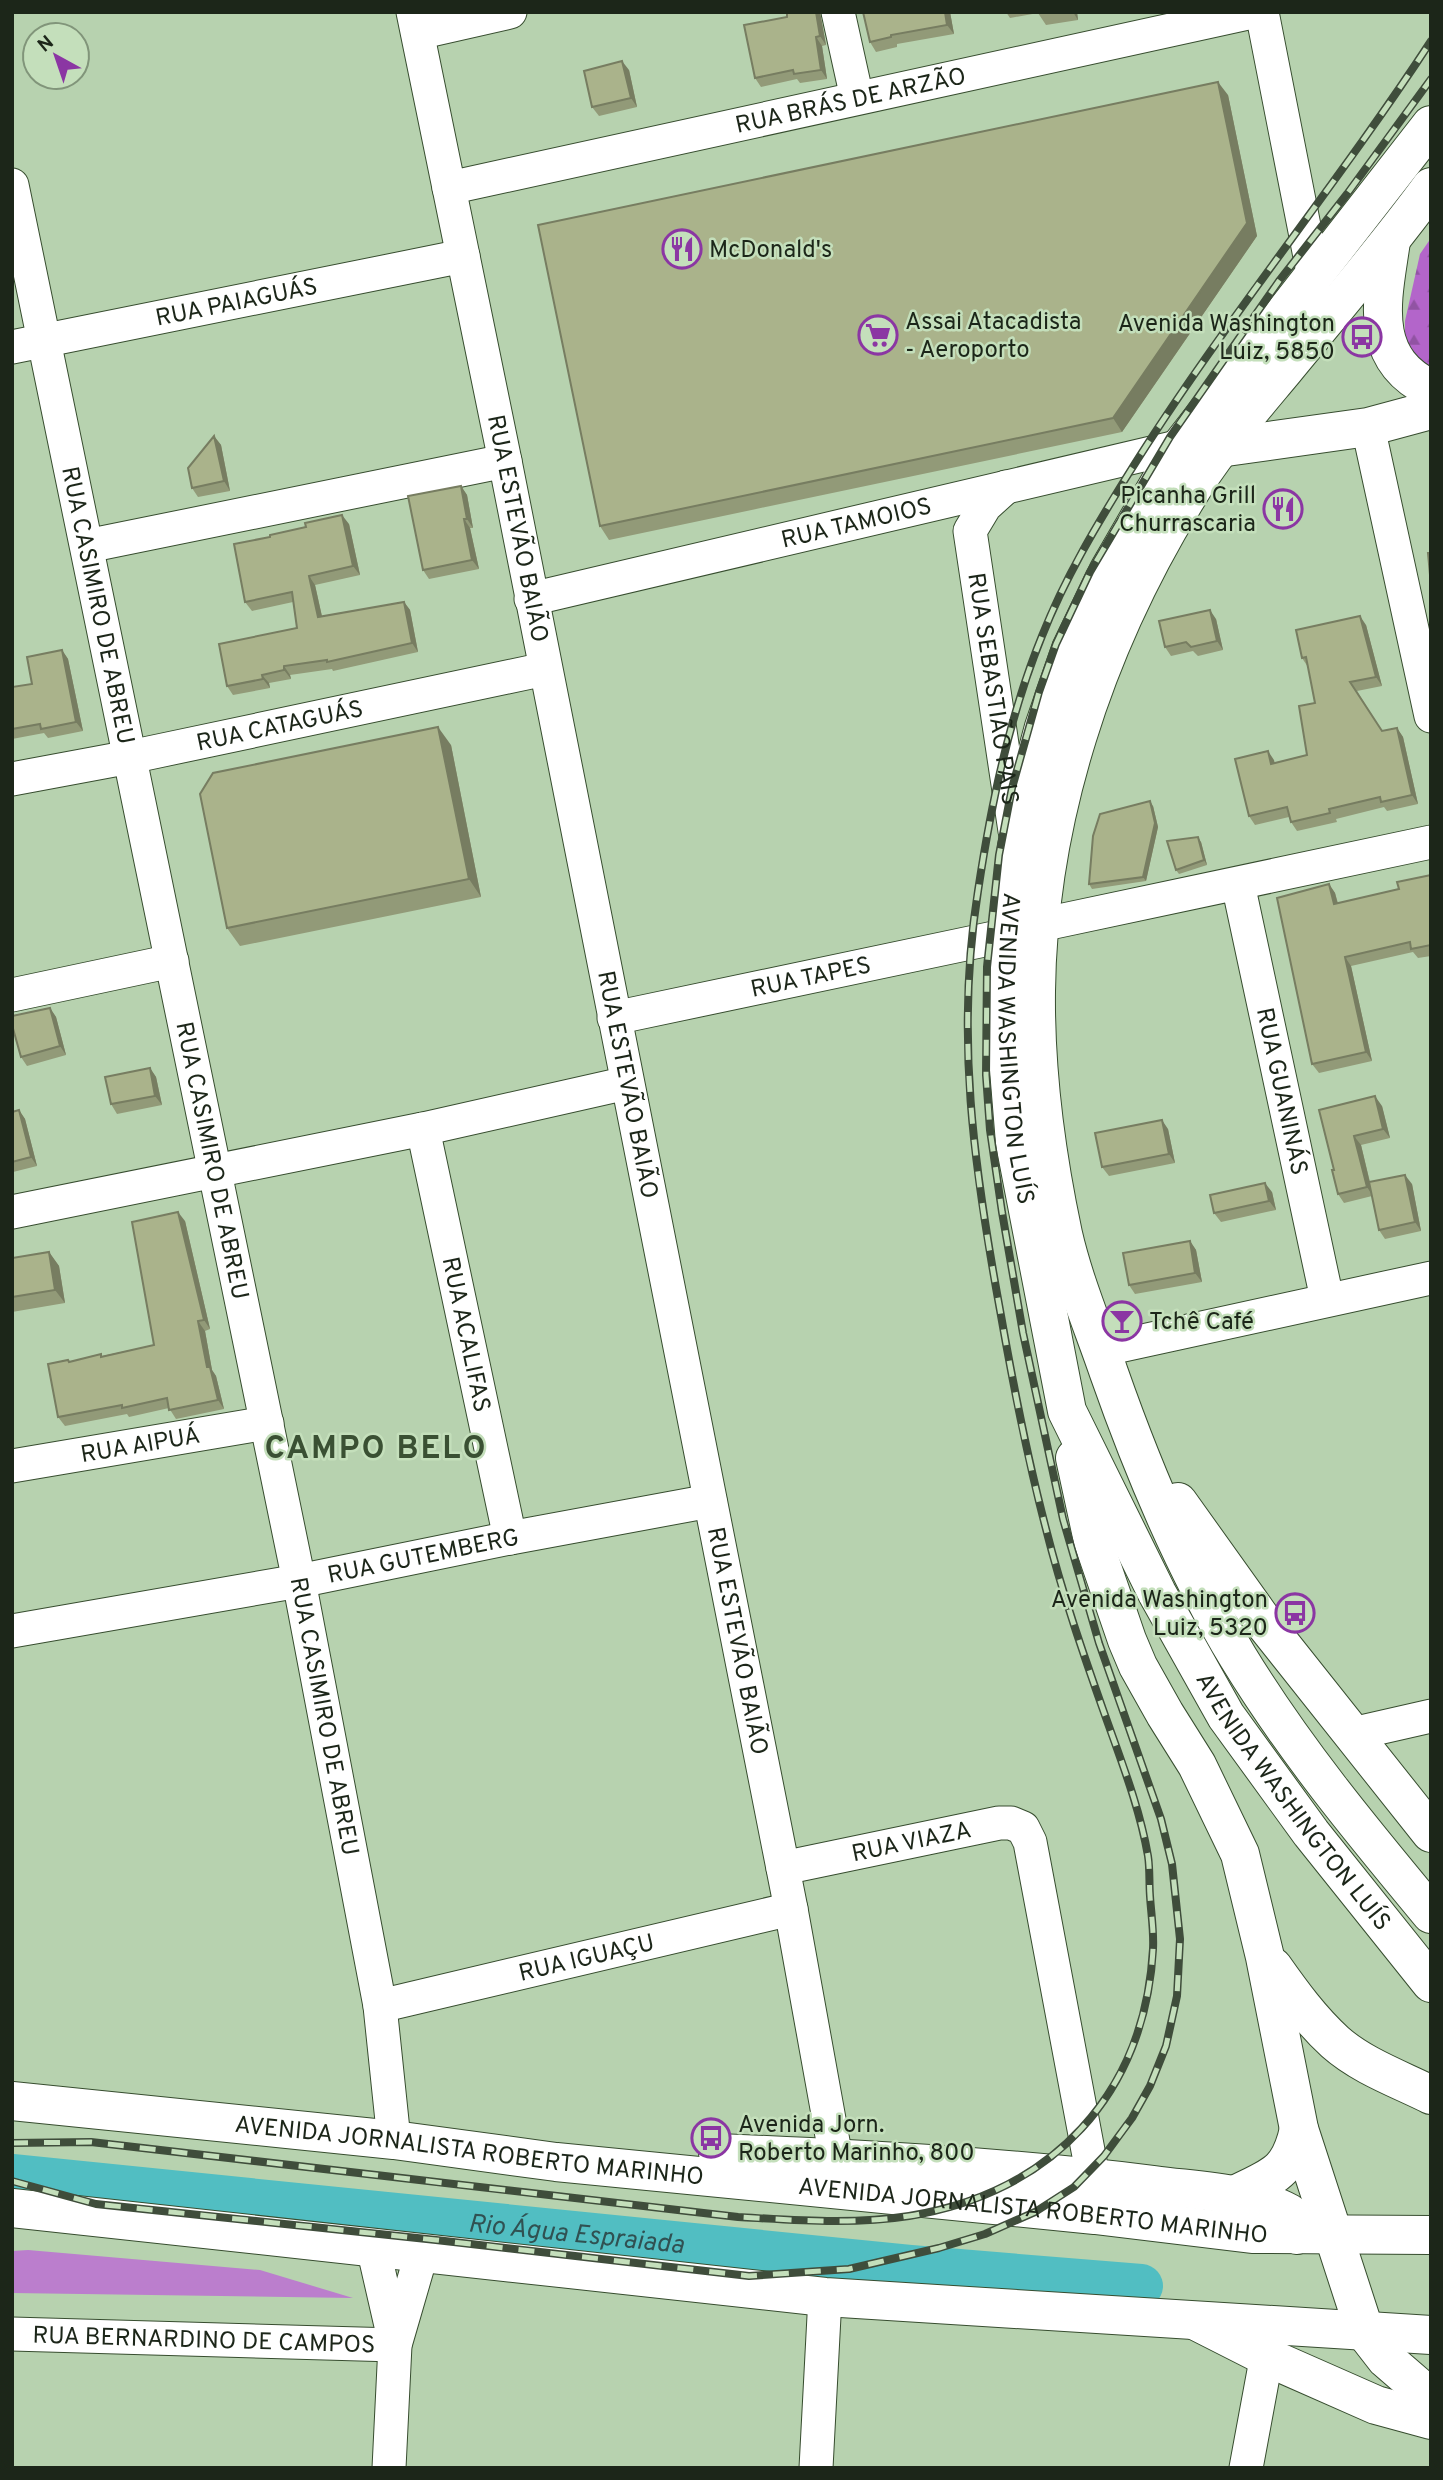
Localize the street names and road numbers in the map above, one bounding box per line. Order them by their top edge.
street label: RUA BRÁS DE ARZÃO [733,62,969,142]
street label: RUA PAIAGUÁS [153,273,321,335]
street label: RUA ESTEVÃO BAIÃO [479,412,553,645]
street label: RUA CASIMIRO DE ABREU [53,464,140,747]
street label: RUA TAMOIOS [778,492,935,557]
street label: RUA SEBASTIÃO PAIS [959,571,1024,807]
street label: RUA CATAGUÁS [194,695,366,759]
street label: AVENIDA WASHINGTON LUÍS [989,891,1040,1207]
street label: RUA TAPES [748,951,874,1006]
street label: RUA ESTEVÃO BAIÃO [589,969,663,1201]
street label: RUA GUANINÁS [1248,1005,1313,1178]
street label: RUA CASIMIRO DE ABREU [167,1019,254,1303]
street label: RUA ACALIFAS [434,1254,496,1415]
street label: RUA AIPUÁ [79,1420,203,1471]
street label: RUA GUTEMBERG [325,1524,522,1592]
street label: RUA ESTEVÃO BAIÃO [699,1525,773,1758]
street label: RUA CASIMIRO DE ABREU [282,1575,364,1859]
street label: AVENIDA WASHINGTON LUÍS [1188,1668,1396,1938]
street label: RUA VIAZA [849,1816,974,1870]
street label: RUA IGUAÇU [516,1929,658,1990]
street label: AVENIDA JORNALISTA ROBERTO MARINHO [233,2111,705,2193]
street label: AVENIDA JORNALISTA ROBERTO MARINHO [797,2173,1268,2251]
street label: RUA BERNARDINO DE CAMPOS [32,2322,376,2361]

